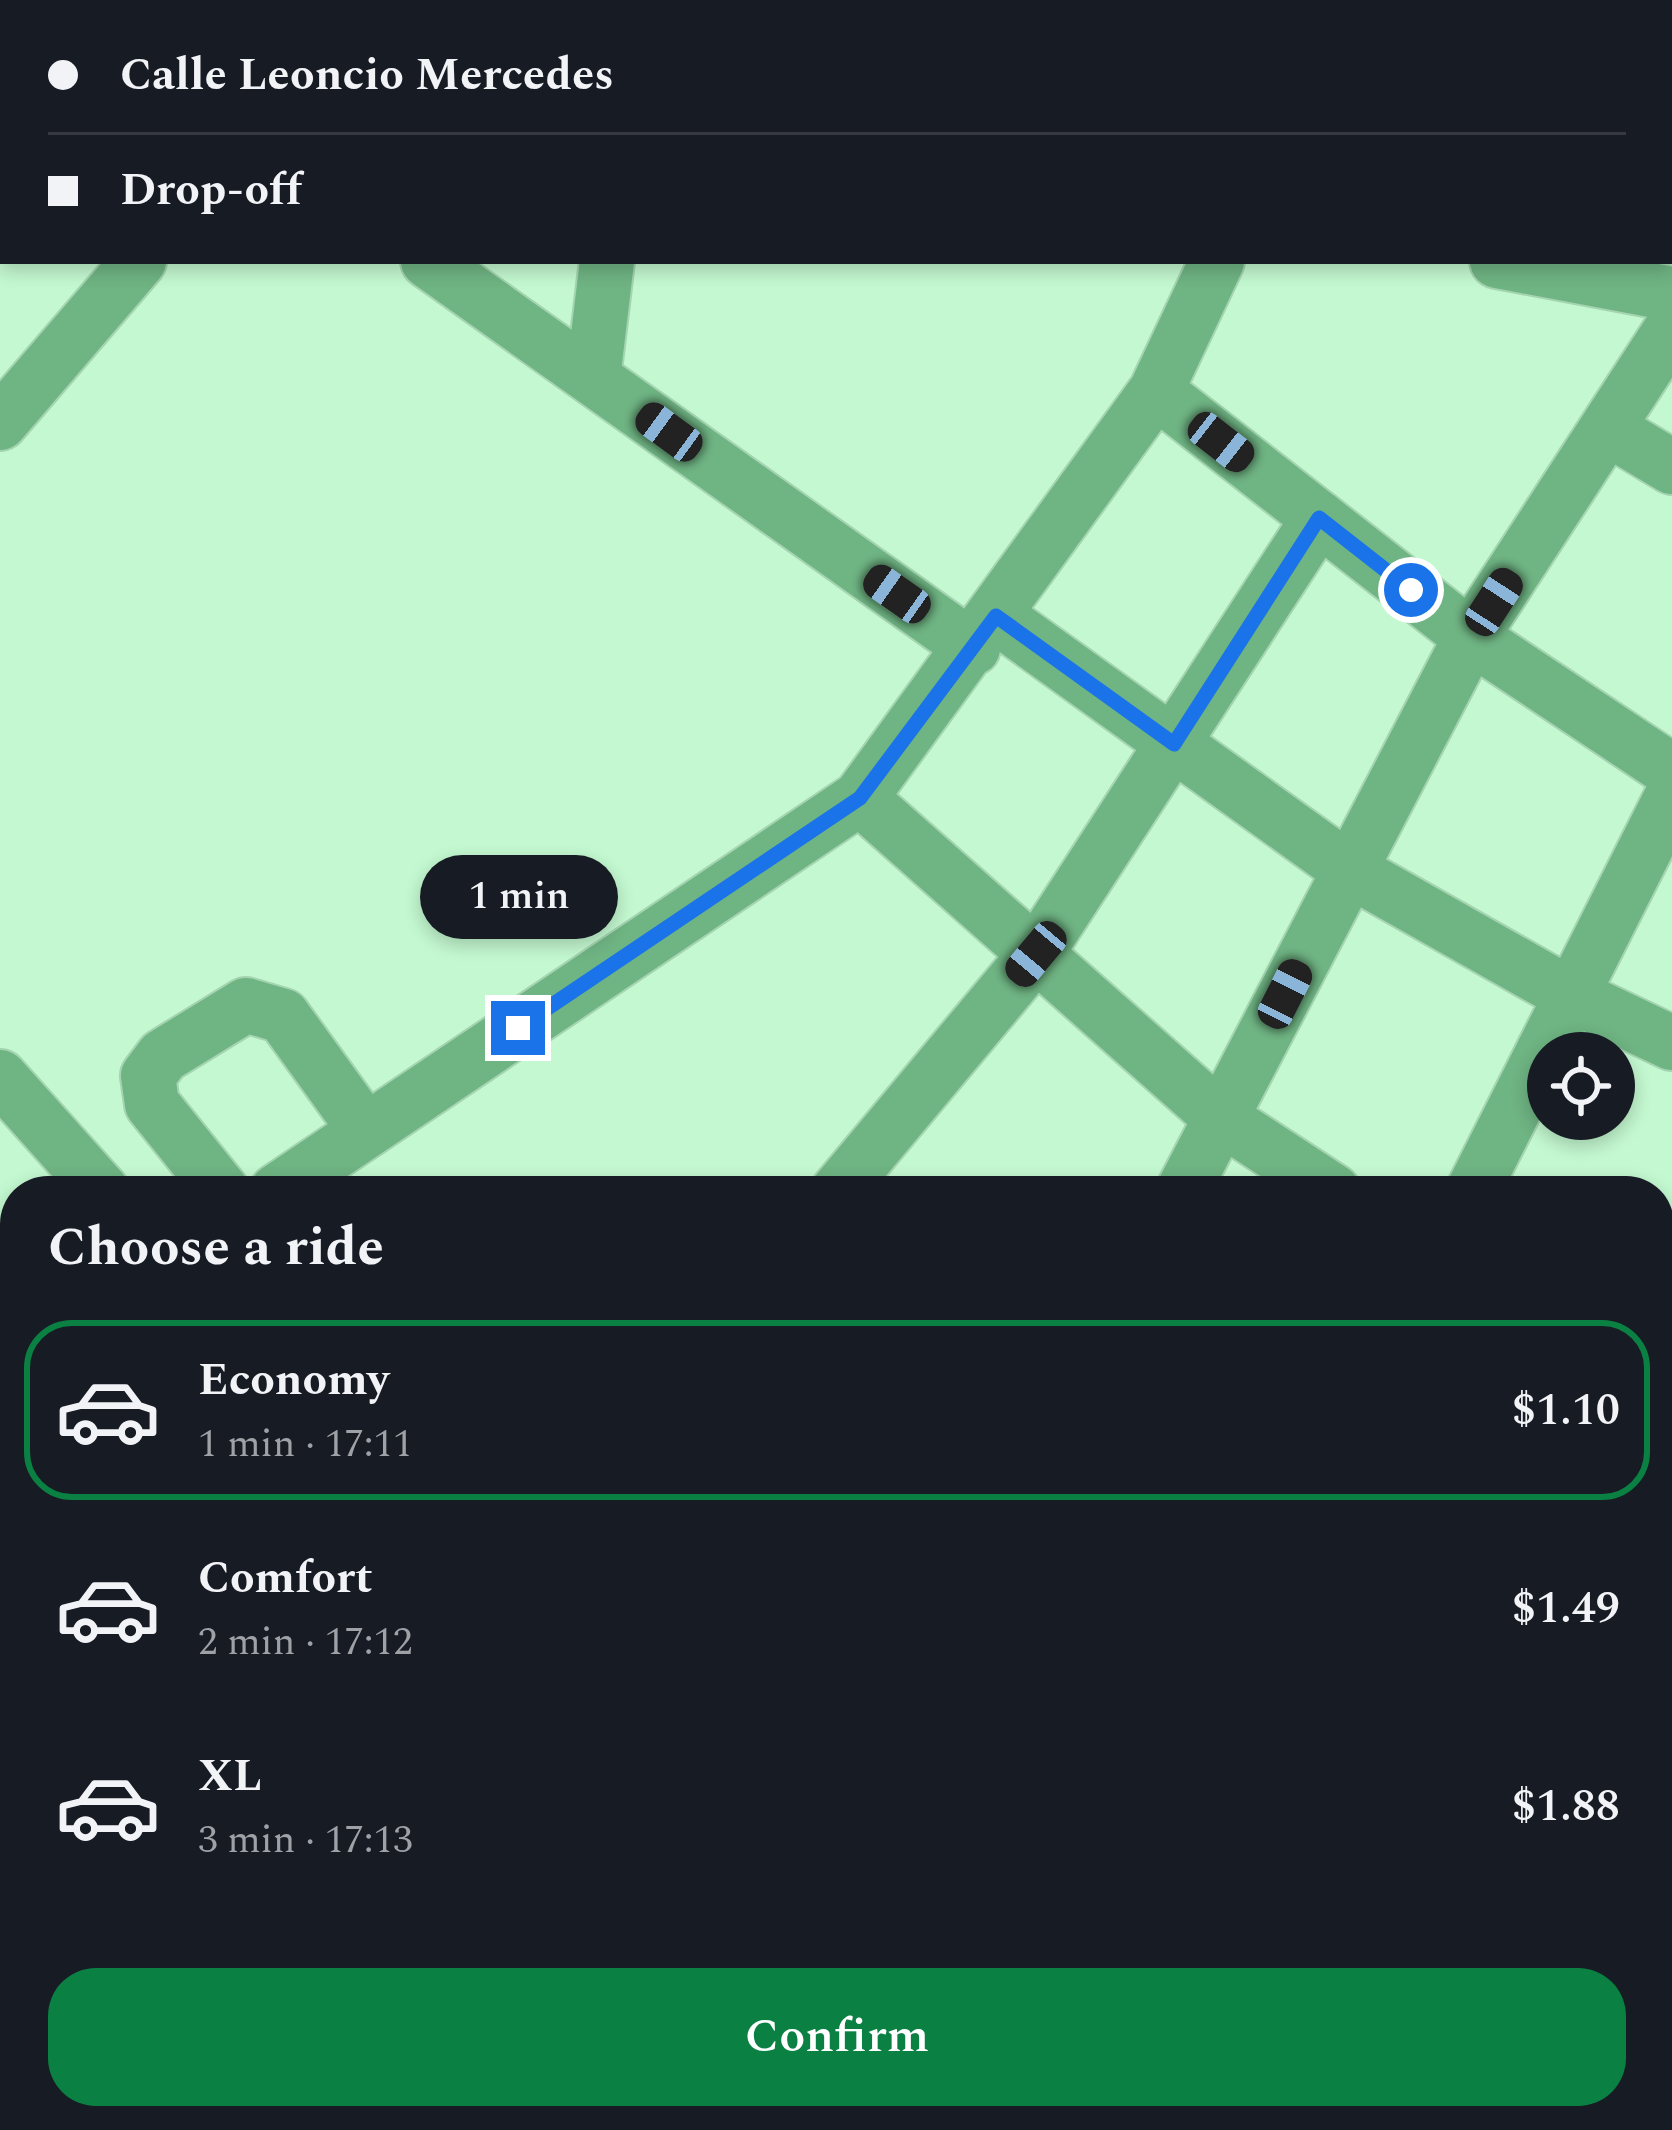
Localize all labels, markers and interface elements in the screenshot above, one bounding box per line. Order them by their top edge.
text: Calle Leoncio Mercedes [120,41,614,110]
text: Drop-off [120,156,302,225]
car [629,396,709,468]
car [1182,406,1260,478]
car [857,559,937,629]
car [1459,562,1529,642]
route start [1384,563,1438,617]
callout: 1 min [419,854,617,938]
text: 1 min [468,867,570,926]
car [999,915,1073,993]
car [1253,954,1317,1034]
route end [491,1001,545,1055]
map controls [1527,1032,1635,1140]
button: locate [1527,1032,1635,1140]
text: Choose a ride [48,1207,384,1289]
text: Economy [198,1346,389,1415]
icon: car [54,1356,162,1464]
text: $1.10 [1512,1376,1620,1445]
text: 1 min · 17:11 [198,1415,413,1474]
text: Comfort [198,1544,373,1613]
icon: car [54,1554,162,1662]
text: $1.49 [1512,1574,1620,1643]
text: 2 min · 17:12 [198,1613,413,1672]
text: XL [198,1742,262,1811]
icon: car [54,1752,162,1860]
text: $1.88 [1512,1772,1620,1841]
text: 3 min · 17:13 [198,1811,413,1870]
button: Confirm [48,1968,1626,2106]

